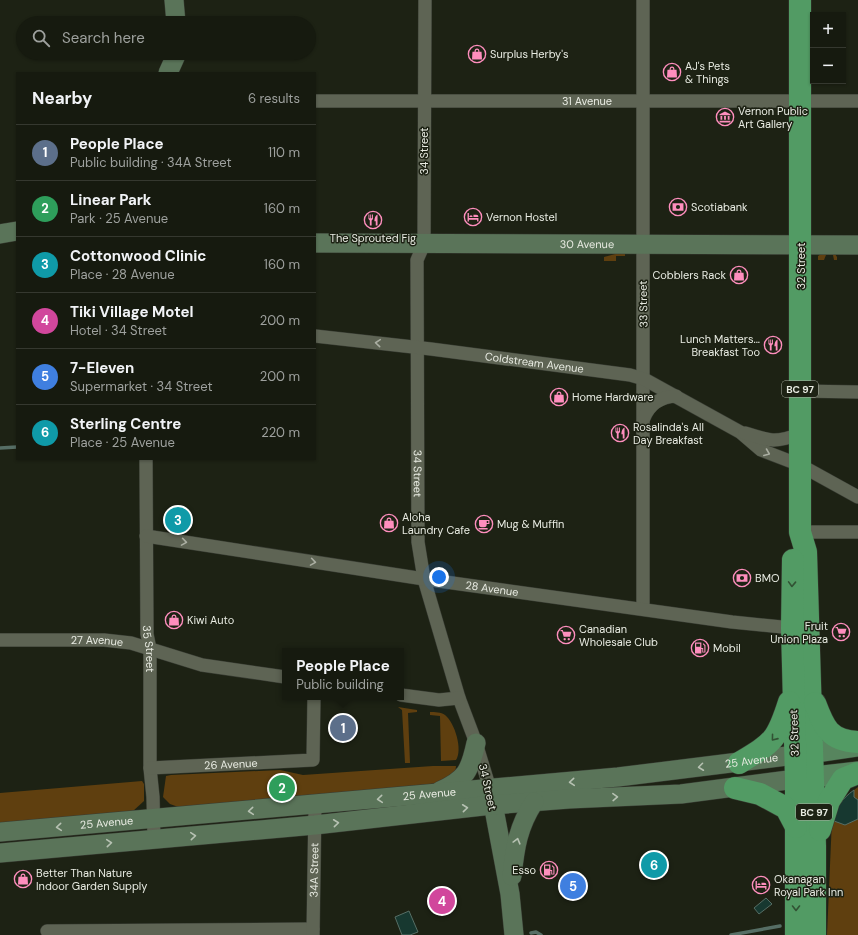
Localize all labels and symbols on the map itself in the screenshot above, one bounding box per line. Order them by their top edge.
shop icon: Surplus Herby's [467,44,487,64]
place label: Surplus Herby's [490,47,569,61]
place label: AJ's Pets & Things [685,59,730,86]
shop icon: AJ's Pets & Things [662,62,682,82]
street label: 31 Avenue [562,94,612,108]
place label: Vernon Public Art Gallery [738,104,808,131]
museum icon: Vernon Public Art Gallery [715,107,735,127]
street label: 34 Street [417,127,431,175]
bank icon: Scotiabank [668,197,688,217]
place label: Scotiabank [691,200,748,214]
hotel icon: Vernon Hostel [463,207,483,227]
restaurant icon: The Sprouted Fig [363,210,383,230]
place label: Vernon Hostel [486,210,557,224]
place label: The Sprouted Fig [330,231,416,245]
street label: 30 Avenue [560,237,614,251]
street label: 32 Street [794,243,808,289]
shop icon: Cobblers Rack [729,265,749,285]
place label: Cobblers Rack [652,268,726,282]
street label: 33 Street [636,280,650,328]
place label: Lunch Matters... Breakfast Too [680,332,760,359]
restaurant icon: Lunch Matters... Breakfast Too [763,335,783,355]
one-way arrow [375,339,381,348]
street label: Coldstream Avenue [484,349,585,376]
road number: BC 97 [782,381,818,397]
shop icon: Home Hardware [549,387,569,407]
place label: Home Hardware [572,390,654,404]
place label: Rosalinda's All Day Breakfast [633,420,704,447]
restaurant icon: Rosalinda's All Day Breakfast [610,423,630,443]
one-way arrow [764,448,771,456]
street label: 34 Street [411,450,425,497]
pin: 3 [165,505,191,535]
place label: Aloha Laundry Cafe [402,510,470,537]
shop icon: Aloha Laundry Cafe [379,513,399,533]
cafe icon: Mug & Muffin [474,514,494,534]
place label: Mug & Muffin [497,517,564,531]
one-way arrow [181,537,187,546]
one-way arrow [310,557,316,566]
your location [429,567,449,587]
bank icon: BMO [732,568,752,588]
place label: BMO [755,571,779,585]
street label: 28 Avenue [465,578,519,599]
one-way arrow [788,581,796,587]
shop icon: Kiwi Auto [164,610,184,630]
place label: Kiwi Auto [187,613,234,627]
place label: Fruit Union Plaza [770,619,828,646]
place label: Canadian Wholesale Club [579,622,658,649]
supermarket icon: Fruit Union Plaza [831,622,851,642]
street label: 35 Street [140,625,157,672]
supermarket icon: Canadian Wholesale Club [556,625,576,645]
street label: 27 Avenue [71,633,124,649]
fuel station icon: Mobil [690,638,710,658]
place label: Mobil [713,641,741,655]
street label: 32 Street [786,709,802,757]
pin: 1 [330,713,356,743]
one-way arrow [771,733,778,741]
street label: 25 Avenue [724,750,779,771]
street label: 26 Avenue [204,756,258,772]
street label: 34 Street [476,762,500,812]
one-way arrow [698,763,704,772]
pin: 2 [269,773,295,803]
one-way arrow [568,777,575,786]
street label: 25 Avenue [402,784,457,803]
one-way arrow [612,793,618,801]
one-way arrow [377,795,383,804]
one-way arrow [462,804,468,813]
road number: BC 97 [796,804,832,820]
one-way arrow [248,806,254,815]
street label: 25 Avenue [79,813,134,832]
one-way arrow [333,819,339,828]
one-way arrow [56,823,62,832]
one-way arrow [190,832,196,841]
one-way arrow [512,838,521,845]
one-way arrow [106,839,112,848]
street label: 34A Street [307,843,321,897]
pin: 6 [641,850,667,880]
fuel station icon: Esso [539,860,559,880]
place label: Esso [512,863,536,877]
place label: Better Than Nature Indoor Garden Supply [36,866,147,893]
shop icon: Better Than Nature Indoor Garden Supply [13,869,33,889]
pin: 5 [560,871,586,901]
place label: Okanagan Royal Park Inn [774,872,843,899]
hotel icon: Okanagan Royal Park Inn [751,875,771,895]
pin: 4 [429,886,455,916]
one-way arrow [792,905,800,911]

